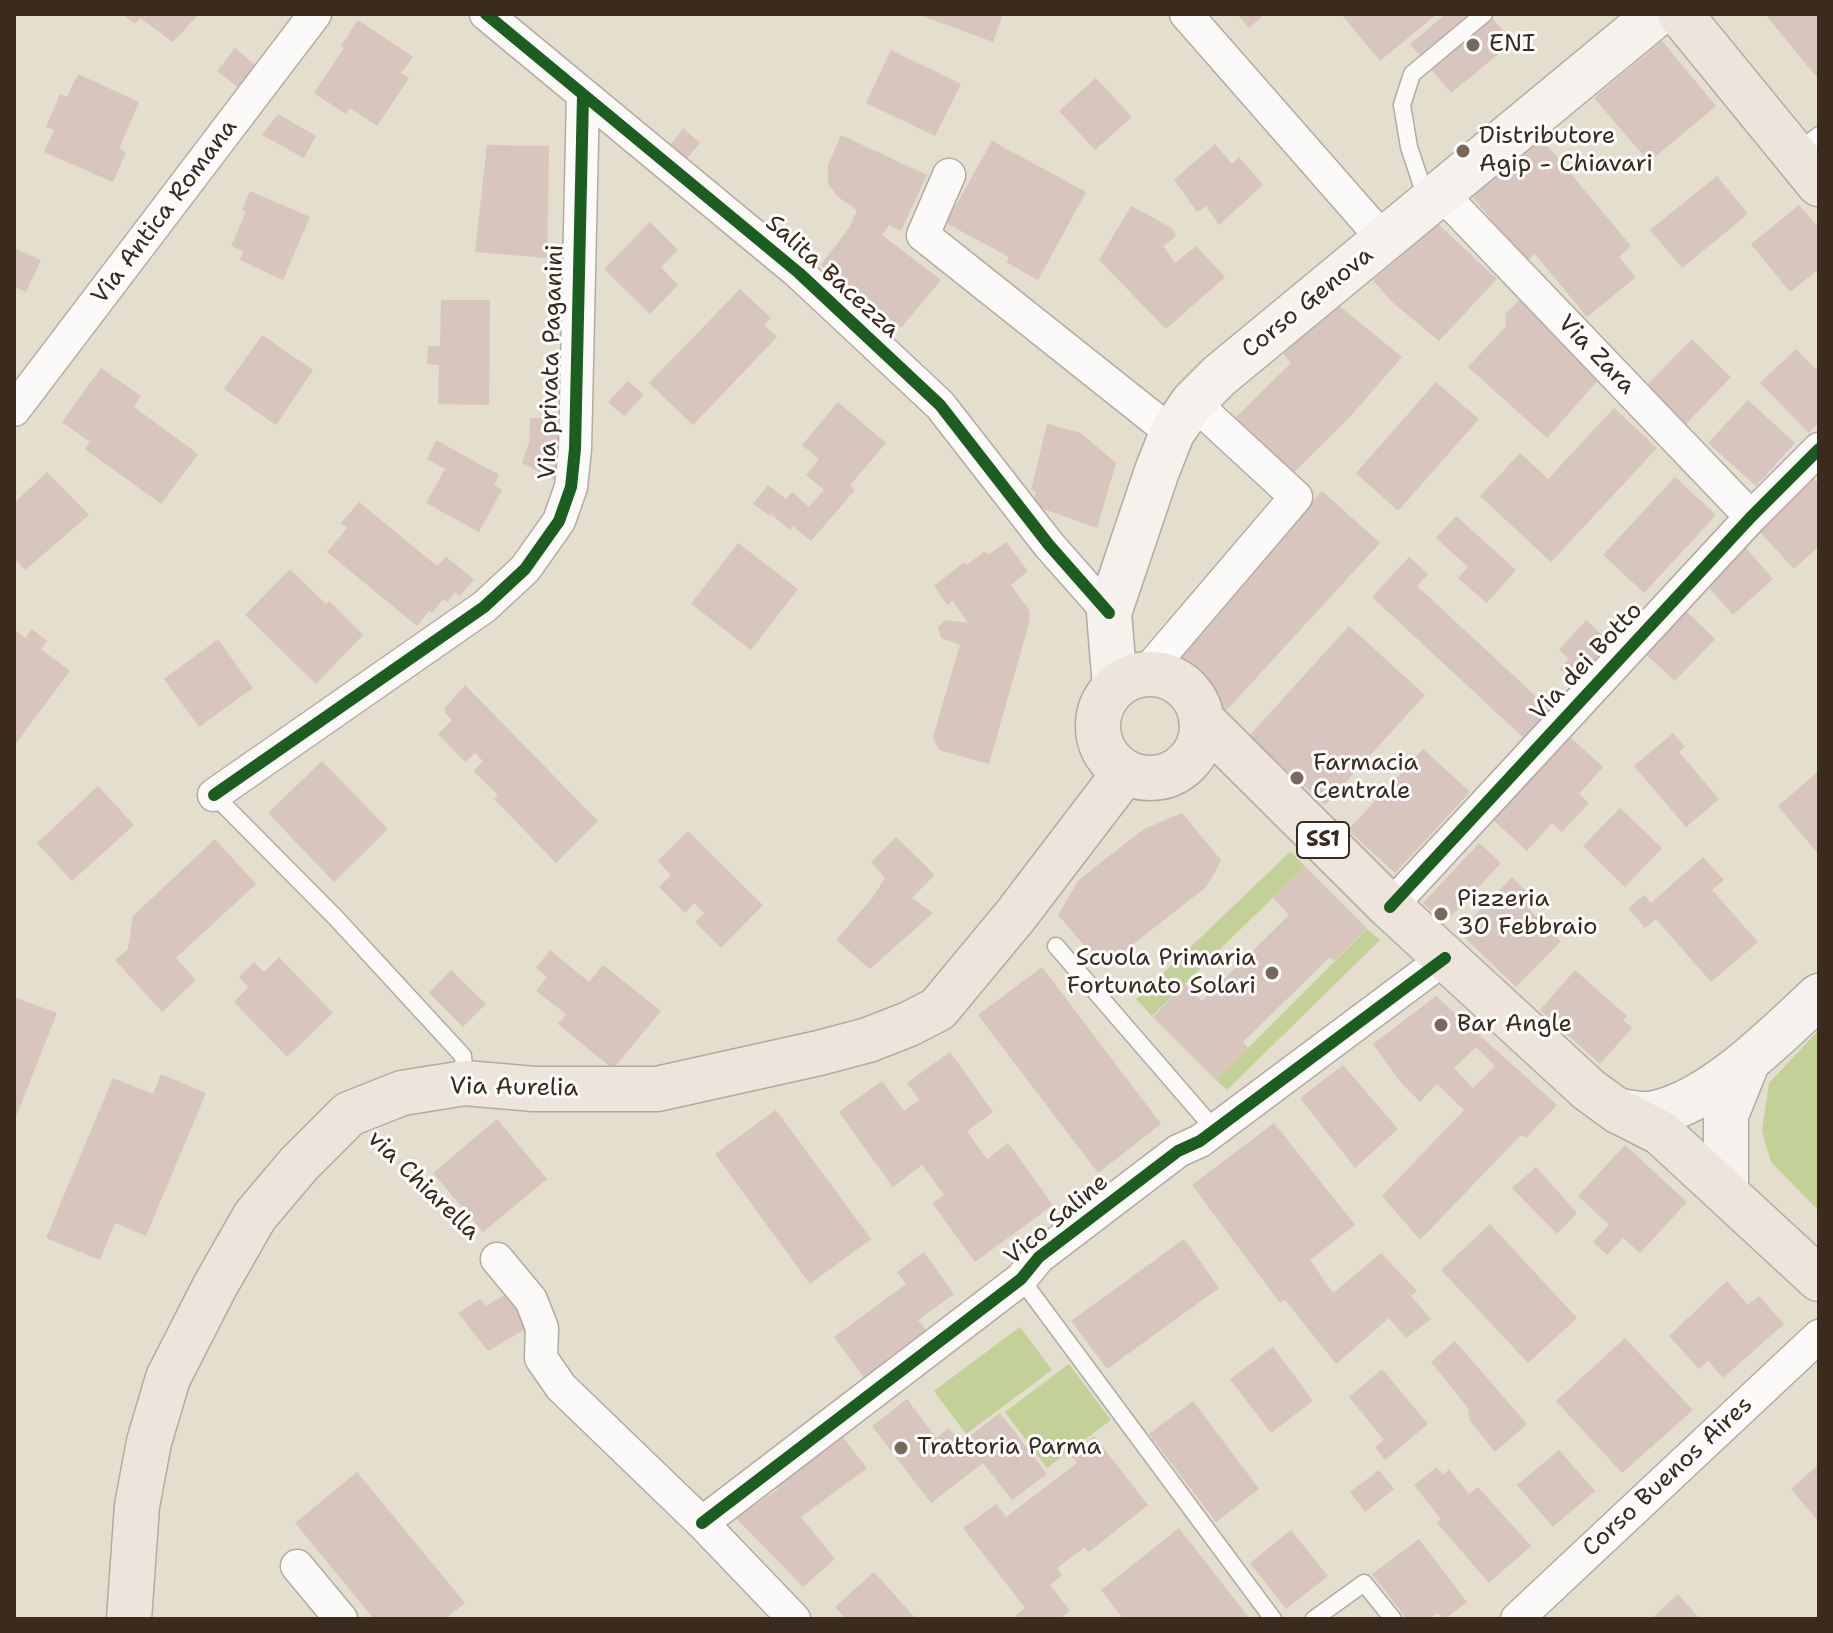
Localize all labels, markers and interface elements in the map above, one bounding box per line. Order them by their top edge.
place label: ENI [1489,31,1535,59]
marker: ENI [1464,36,1482,54]
street label: Via Antica Romana [86,114,244,310]
place label: Distributore Agip - Chiavari [1479,123,1653,179]
marker: Distributore Agip - Chiavari [1454,142,1472,160]
street label: Salita Bacezza [759,209,905,345]
street label: Corso Genova [1237,241,1379,365]
street label: Via privata Paganini [534,244,570,480]
street label: Via Zara [1551,309,1641,401]
street label: Via dei Botto [1525,597,1649,727]
place label: Farmacia Centrale [1313,750,1419,806]
marker: Farmacia Centrale [1288,769,1306,787]
road number: SS1 [1297,822,1349,858]
place label: Pizzeria 30 Febbraio [1457,886,1598,942]
marker: Pizzeria 30 Febbraio [1432,905,1450,923]
place label: Scuola Primaria Fortunato Solari [1067,945,1256,1001]
marker: Scuola Primaria Fortunato Solari [1263,964,1281,982]
place label: Bar Angle [1457,1011,1572,1039]
marker: Bar Angle [1432,1016,1450,1034]
street label: Via Aurelia [449,1072,579,1104]
street label: via Chiarella [361,1125,485,1247]
street label: Vico Saline [999,1168,1115,1272]
street label: Corso Buenos Aires [1577,1391,1759,1563]
place label: Trattoria Parma [917,1434,1101,1462]
marker: Trattoria Parma [892,1439,910,1457]

